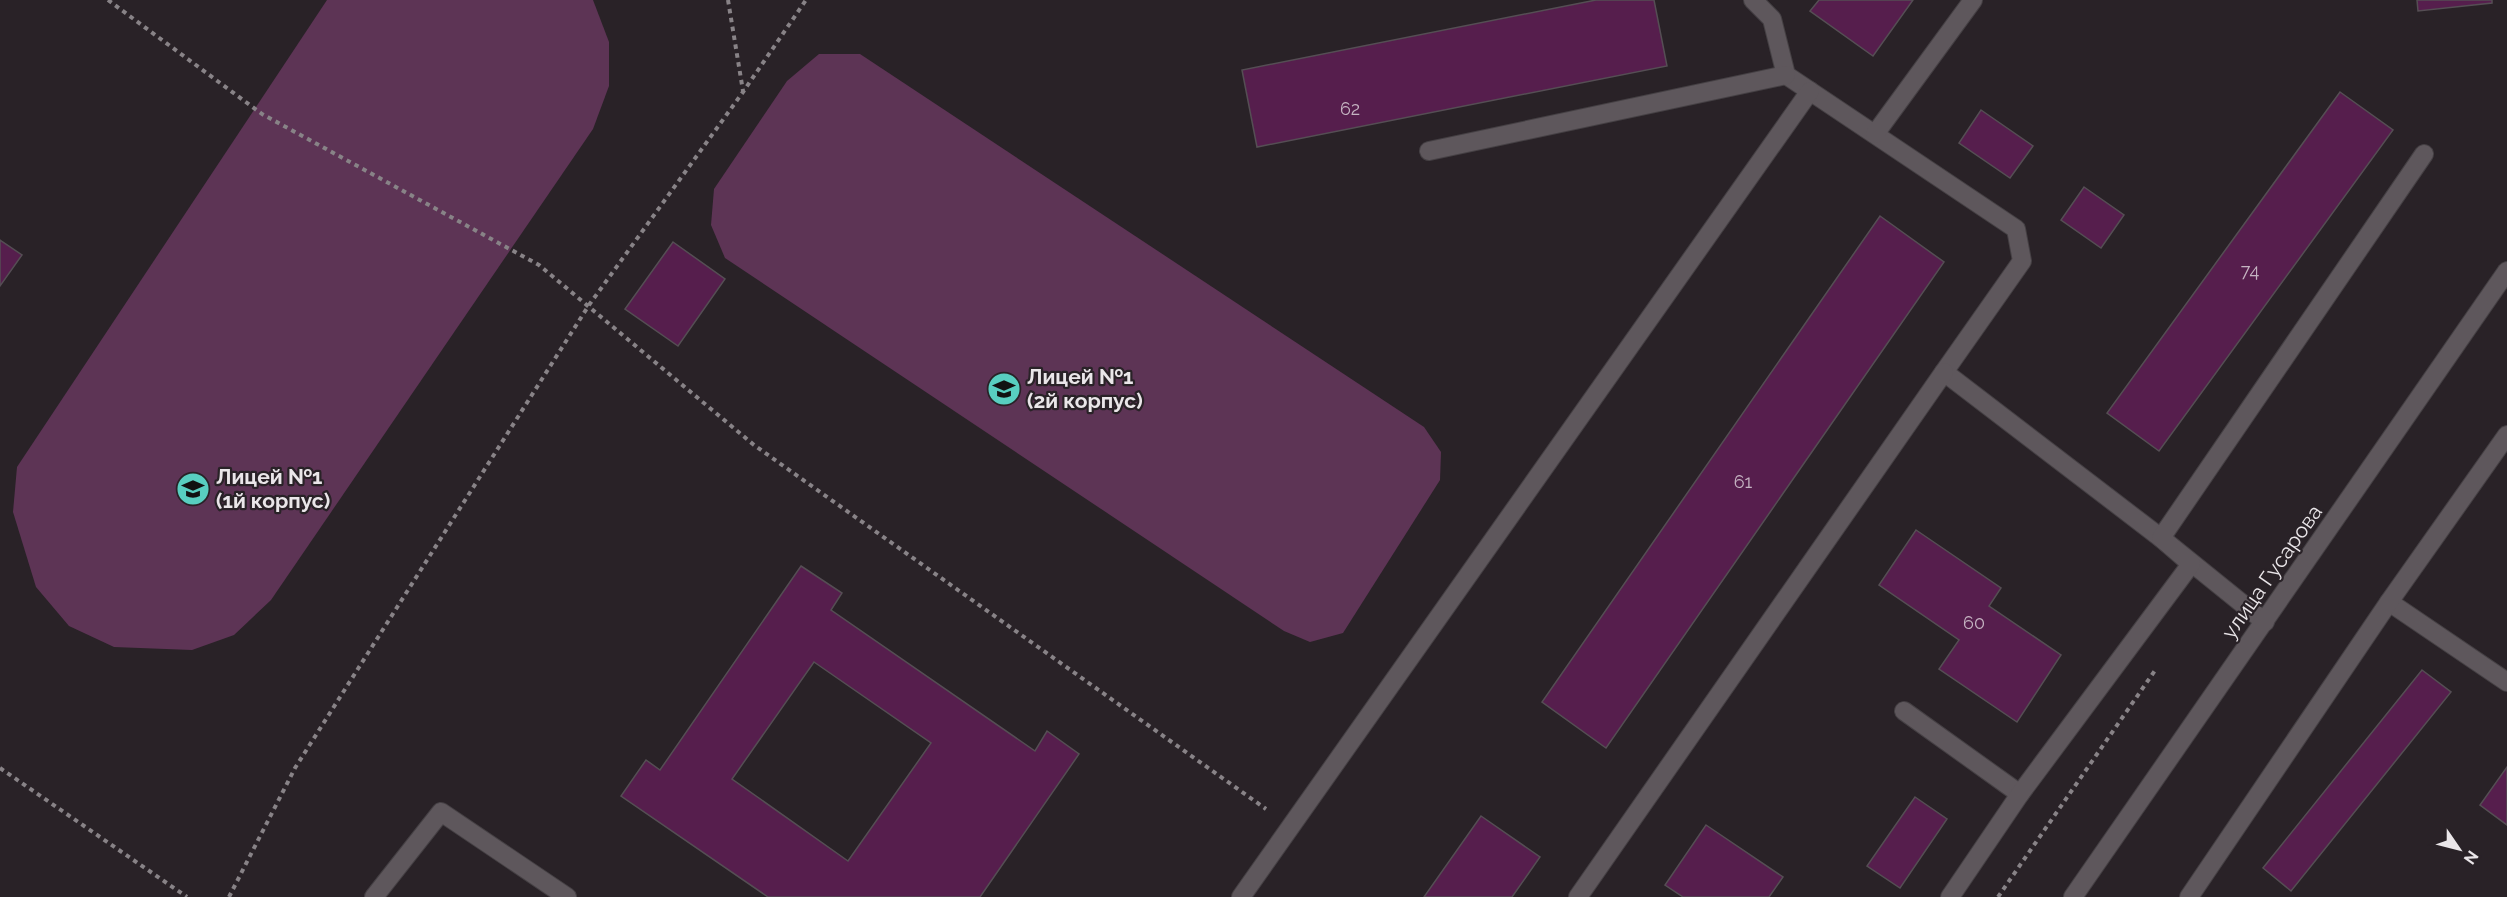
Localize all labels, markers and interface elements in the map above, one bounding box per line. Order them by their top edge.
house number: 62 [1340,98,1360,119]
house number: 74 [2241,260,2259,281]
place label: Лицей №1 (2й корпус) [1027,364,1143,413]
school or university icon: Лицей №1 (2й корпус) [986,371,1022,407]
place label: Лицей №1 (1й корпус) [216,464,330,513]
school or university icon: Лицей №1 (1й корпус) [175,471,211,507]
house number: 61 [1734,471,1753,492]
street label: улица Гусарова [2216,500,2327,643]
house number: 60 [1963,612,1985,633]
north arrow [2429,819,2489,879]
text: N [2460,847,2482,868]

